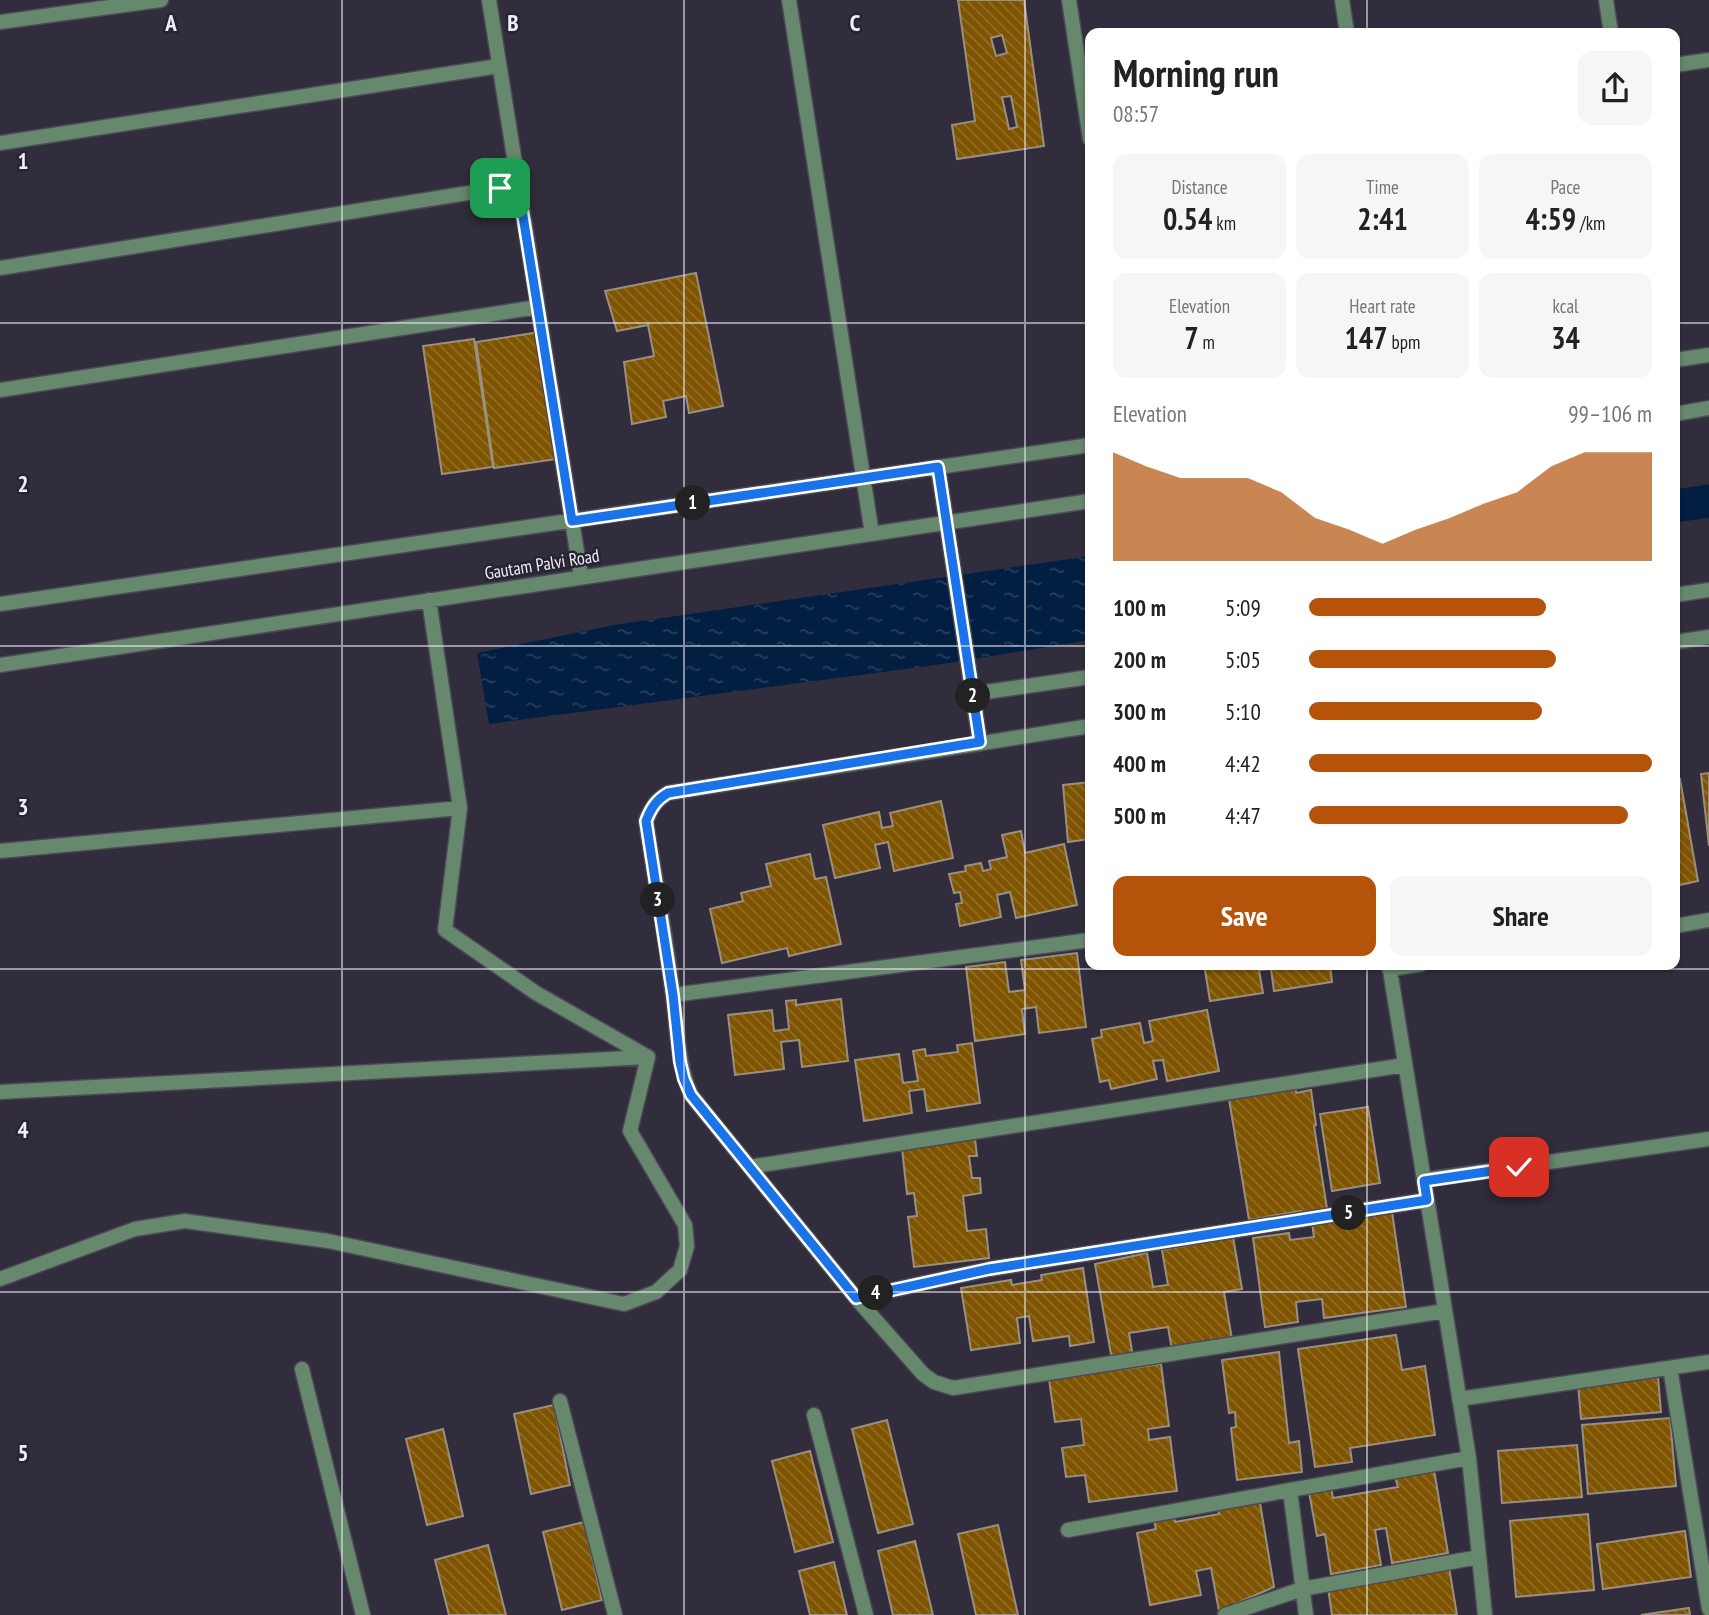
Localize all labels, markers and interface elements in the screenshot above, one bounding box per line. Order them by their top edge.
text: A [164,8,177,37]
text: B [507,8,519,37]
text: C [850,8,861,37]
text: Morning run [1113,48,1279,97]
button: share [1578,51,1652,125]
text: 08:57 [1113,99,1159,128]
text: 1 [18,146,29,175]
pin [470,158,530,218]
icon: arrive [481,169,519,207]
text: Distance [1172,175,1227,199]
text: Time [1366,175,1399,199]
text: Pace [1551,175,1580,199]
text: 0.54 [1163,199,1212,238]
text: 2:41 [1357,199,1408,238]
text: 4:59 [1526,199,1576,238]
text: km [1212,211,1236,235]
text: /km [1576,211,1605,235]
text: Elevation [1169,294,1230,318]
text: Heart rate [1349,294,1416,318]
text: kcal [1553,294,1578,318]
text: 7 [1184,318,1198,357]
text: 147 [1345,318,1388,357]
text: 34 [1551,318,1580,357]
text: m [1198,330,1215,354]
text: bpm [1388,330,1420,354]
text: Elevation [1113,399,1187,428]
text: 99–106 m [1568,399,1652,428]
text: 2 [18,469,29,498]
pin: 1 [676,486,710,520]
text: 1 [688,490,697,514]
street label: Gautam Palvi Road [483,544,601,584]
text: 100 m [1113,593,1166,622]
text: 5:09 [1225,593,1261,622]
text: 200 m [1113,645,1166,674]
text: 5:05 [1225,645,1261,674]
pin: 2 [956,678,990,714]
text: 2 [968,683,977,707]
text: 300 m [1113,697,1166,726]
text: 5:10 [1225,697,1261,726]
text: 400 m [1113,749,1166,778]
text: 4:42 [1225,749,1261,778]
text: 3 [18,792,29,821]
text: 500 m [1113,801,1166,830]
text: 4:47 [1225,801,1261,830]
button: Save [1113,876,1376,956]
button: Share [1390,876,1652,956]
pin: 3 [640,883,676,918]
text: 3 [653,887,662,911]
text: 4 [18,1115,29,1144]
pin [1489,1137,1549,1197]
icon: check [1500,1148,1538,1186]
pin: 5 [1332,1196,1366,1230]
text: 5 [1344,1200,1353,1224]
pin: 4 [858,1276,894,1310]
text: 4 [871,1280,880,1304]
text: 5 [18,1438,29,1467]

